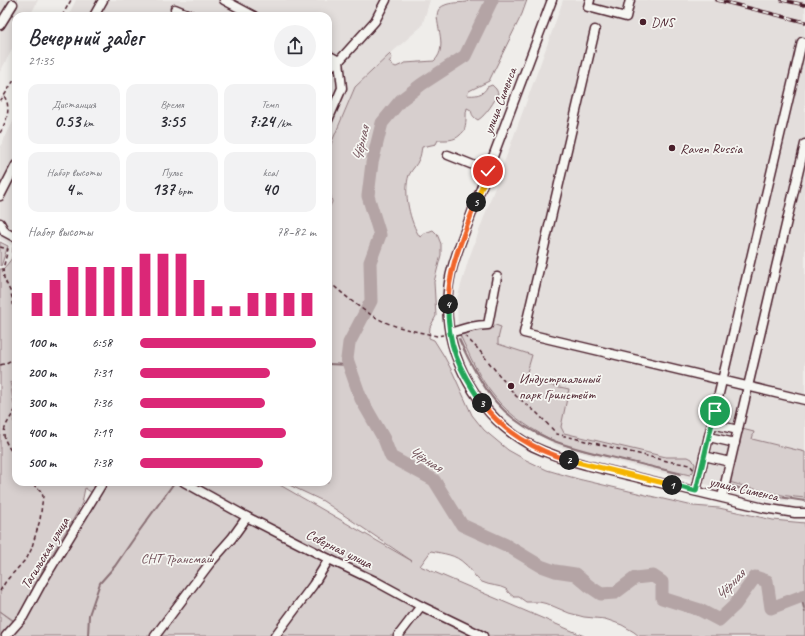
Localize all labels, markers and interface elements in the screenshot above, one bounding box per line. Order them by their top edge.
place label: DNS [651,14,676,31]
marker: DNS [638,17,648,27]
text: Вечерний забег [28,24,143,52]
button: share [274,25,316,67]
text: 21:35 [28,53,54,69]
street label: улица Сименса [479,64,521,138]
text: Дистанция [52,97,96,111]
text: Время [160,97,184,111]
text: Темп [261,97,279,111]
text: 0.53 [54,111,80,132]
text: 3:55 [159,111,185,132]
text: 7:24 [248,111,275,132]
text: km [80,116,94,130]
text: /km [275,116,292,130]
water label: Чёрная [348,122,375,164]
place label: Raven Russia [680,140,743,157]
marker: Raven Russia [667,143,677,153]
pin [471,154,505,188]
icon: check [477,160,499,182]
text: Набор высоты [47,165,101,179]
text: Пульс [161,165,183,179]
text: kcal [263,165,277,179]
text: 4 [66,179,73,200]
text: 137 [152,179,175,200]
text: 40 [262,179,278,200]
text: m [73,184,82,198]
text: bpm [175,184,192,198]
pin: 5 [466,192,486,212]
text: 5 [474,195,478,209]
text: Набор высоты [28,224,93,240]
text: 78–82 m [276,224,316,240]
pin: 4 [438,294,458,314]
text: 4 [446,297,450,311]
text: 100 m [28,335,56,351]
text: 6:58 [92,335,112,351]
text: 200 m [28,365,56,381]
text: 7:31 [92,365,112,381]
place label: Индустриальный парк Гринстейт [519,370,602,403]
marker: Индустриальный парк Гринстейт [506,381,516,391]
pin: 3 [472,393,492,413]
pin [698,394,732,428]
text: 300 m [28,395,56,411]
text: 7:36 [92,395,112,411]
text: 3 [480,396,484,410]
icon: arrive [704,400,726,422]
text: 400 m [28,425,56,441]
text: 7:19 [92,425,112,441]
water label: Чёрная [405,442,447,478]
pin: 2 [559,450,579,470]
text: 2 [567,453,571,467]
text: 500 m [28,455,56,471]
text: 7:38 [92,455,112,471]
street label: улица Сименса [707,473,781,505]
pin: 1 [662,475,682,495]
text: 1 [670,478,674,492]
street label: Тагильская улица [17,513,74,592]
street label: Северная улица [303,526,376,573]
park label: СНТ Трансмаш [141,550,215,567]
water label: Чёрная [711,564,751,605]

